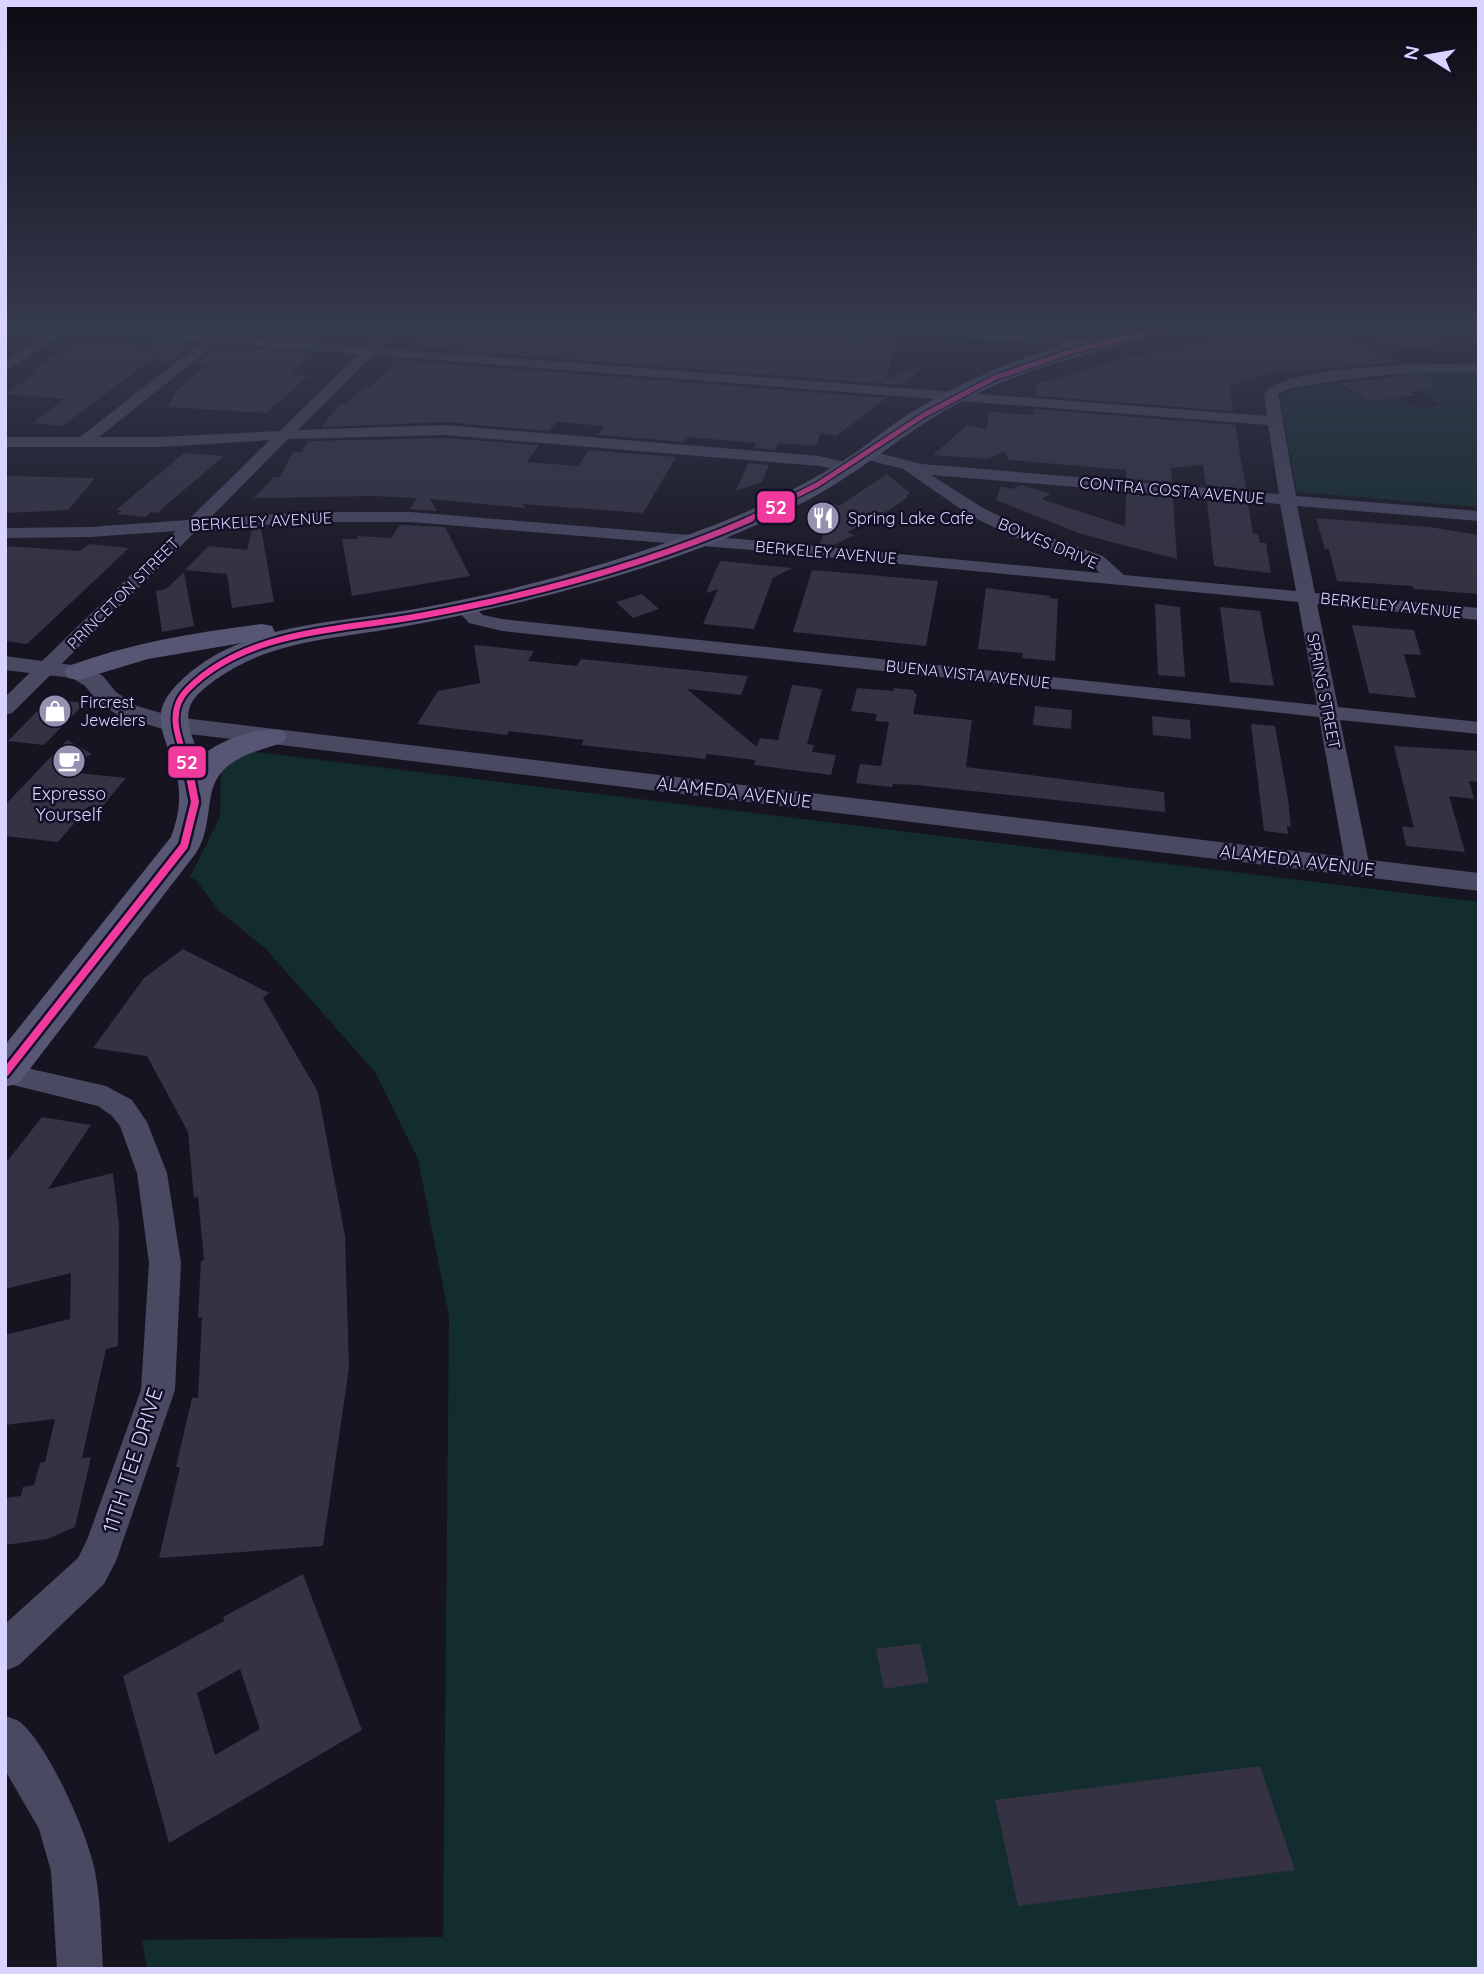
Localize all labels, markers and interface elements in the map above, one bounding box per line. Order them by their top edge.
north arrow [1393,21,1463,91]
text: N [1398,44,1424,62]
street label: CONTRA COSTA AVENUE [1079,472,1265,508]
line badge: 52 [756,490,796,524]
text: 52 [765,495,787,519]
restaurant icon: Spring Lake Cafe [804,499,842,537]
street label: BERKELEY AVENUE [190,507,332,535]
place label: Spring Lake Cafe [848,508,974,528]
street label: BOWES DRIVE [995,513,1101,573]
street label: PRINCETON STREET [63,533,183,653]
street label: BERKELEY AVENUE [755,536,897,568]
street label: BERKELEY AVENUE [1319,588,1463,622]
street label: SPRING STREET [1303,631,1345,751]
street label: BUENA VISTA AVENUE [885,655,1051,693]
shop icon: Fircrest Jewelers [36,692,74,730]
place label: Fircrest Jewelers [80,692,146,730]
cafe icon: Expresso Yourself [50,742,88,780]
line badge: 52 [167,745,207,779]
text: 52 [176,750,198,774]
street label: ALAMEDA AVENUE [655,771,813,813]
place label: Expresso Yourself [32,782,106,826]
street label: ALAMEDA AVENUE [1218,839,1376,881]
street label: 11TH TEE DRIVE [96,1384,168,1536]

